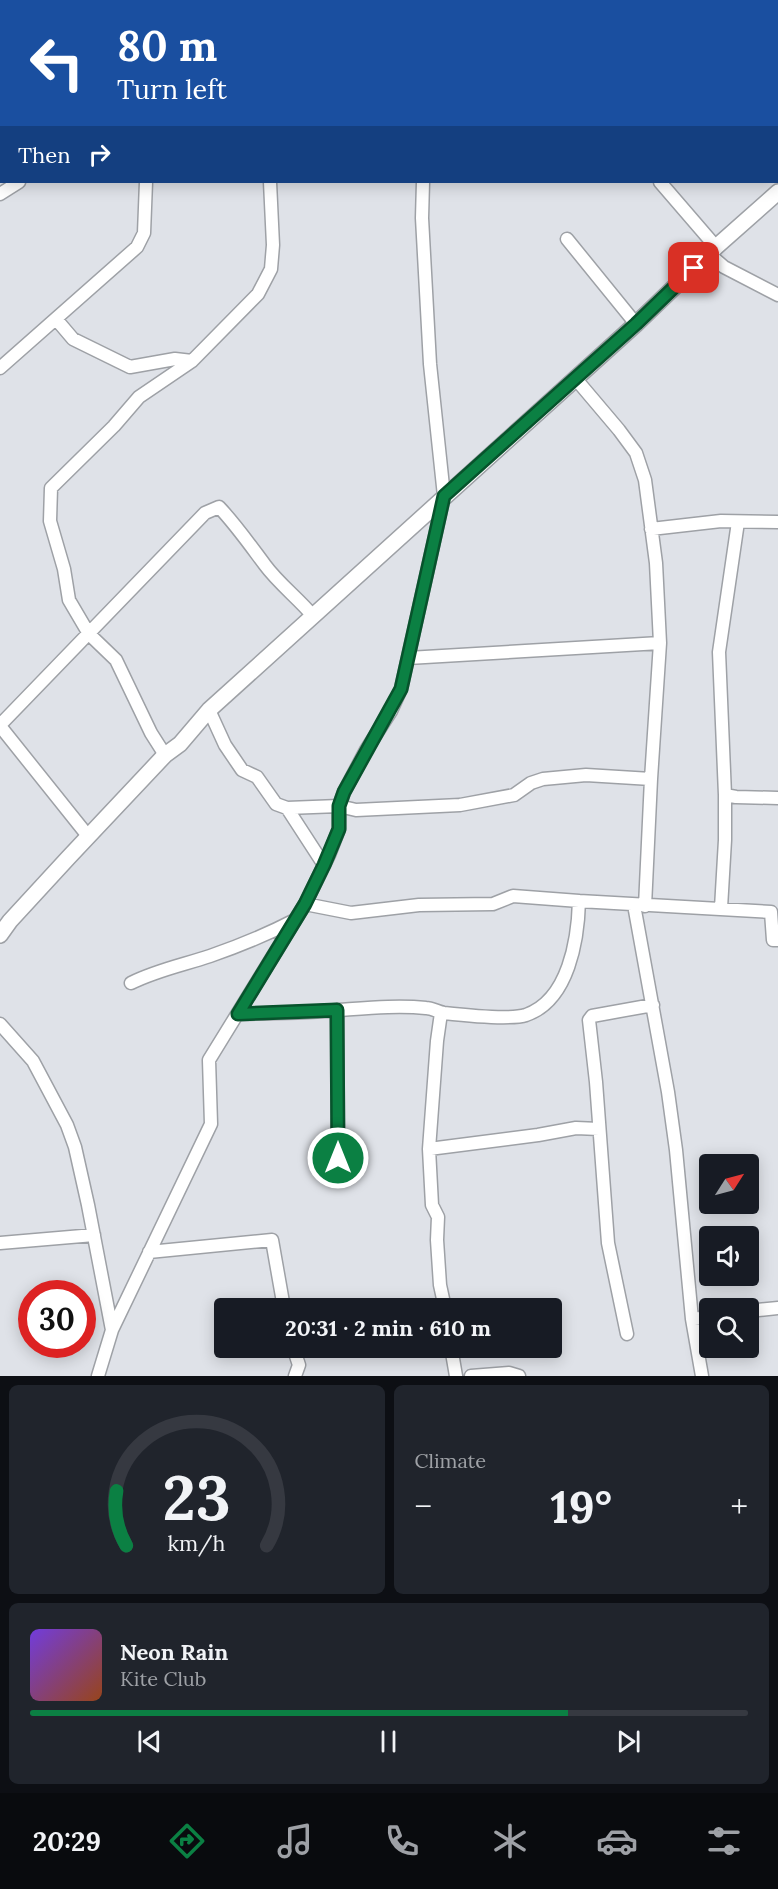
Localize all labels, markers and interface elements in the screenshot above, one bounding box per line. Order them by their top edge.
text: 80 m [117,19,217,73]
icon: left [18,24,96,102]
text: Turn left [117,72,227,106]
icon: right [83,138,116,171]
text: Then [18,141,71,169]
pin [668,242,719,293]
icon: arrive [677,251,710,284]
position arrow [306,1126,370,1190]
north arrow [699,1154,759,1214]
map controls [699,1154,759,1358]
button: sound [699,1226,759,1286]
speed limit sign: 30 [18,1280,96,1358]
button: search [699,1298,759,1358]
text: 20:31 · 2 min · 610 m [285,1314,491,1342]
text: Climate [415,1448,486,1473]
text: 23 [163,1457,231,1537]
text: 19° [551,1478,612,1535]
text: − [415,1485,432,1527]
text: + [730,1485,748,1527]
text: km/h [168,1530,226,1558]
text: Neon Rain [120,1638,228,1666]
text: Kite Club [120,1666,206,1691]
icon: previous [133,1725,166,1758]
icon: pause [372,1725,405,1758]
icon: next [612,1725,645,1758]
icon: directions [166,1820,208,1862]
icon: music [274,1820,316,1862]
icon: phone [381,1820,423,1862]
icon: climate [489,1820,531,1862]
icon: car [596,1820,638,1862]
icon: filters [703,1820,745,1862]
text: 20:29 [33,1824,101,1858]

